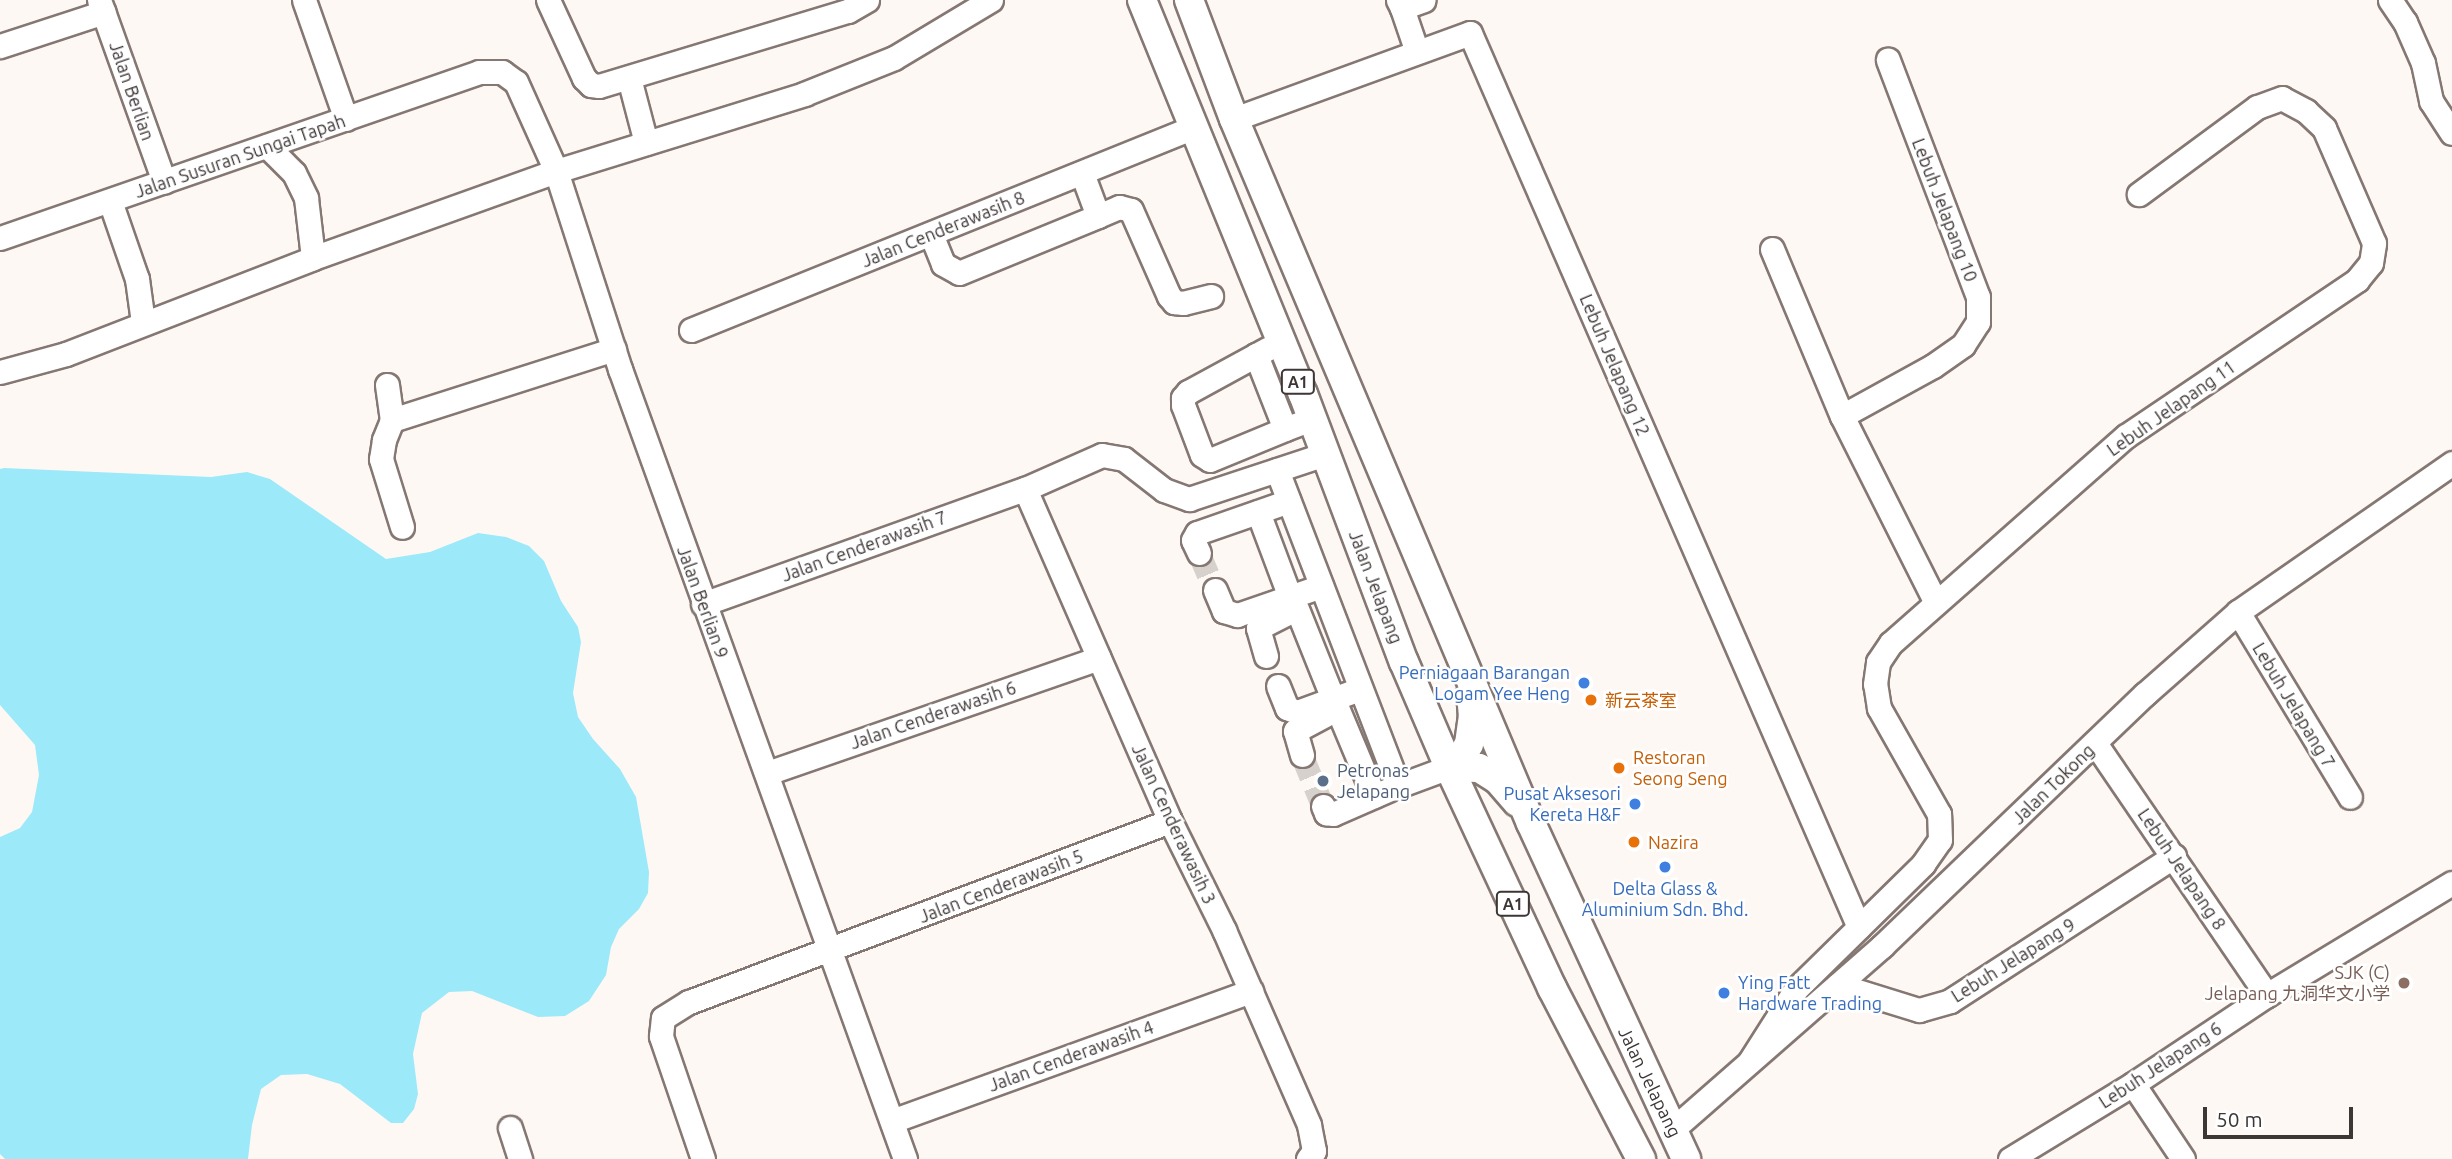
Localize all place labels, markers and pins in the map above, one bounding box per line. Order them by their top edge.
place label: Perniagaan Barangan Logam Yee Heng [1399,662,1570,704]
marker: Perniagaan Barangan Logam Yee Heng [1576,675,1592,691]
place label: 新云茶室 [1605,689,1677,711]
marker: 新云茶室 [1583,692,1599,708]
place label: Restoran Seong Seng [1633,747,1728,790]
place label: Petronas Jelapang [1337,760,1410,802]
marker: Restoran Seong Seng [1611,760,1627,776]
marker: Petronas Jelapang [1315,773,1331,789]
place label: Pusat Aksesori Kereta H&F [1504,783,1621,826]
marker: Pusat Aksesori Kereta H&F [1627,796,1643,812]
place label: Nazira [1648,831,1699,853]
marker: Nazira [1626,834,1642,850]
marker: Delta Glass & Aluminium Sdn. Bhd. [1657,859,1673,875]
place label: Delta Glass & Aluminium Sdn. Bhd. [1582,878,1748,920]
place label: SJK (C) Jelapang 九洞华文小学 [2205,962,2390,1004]
place label: Ying Fatt Hardware Trading [1738,972,1882,1014]
marker: SJK (C) Jelapang 九洞华文小学 [2396,975,2412,991]
marker: Ying Fatt Hardware Trading [1716,985,1732,1001]

